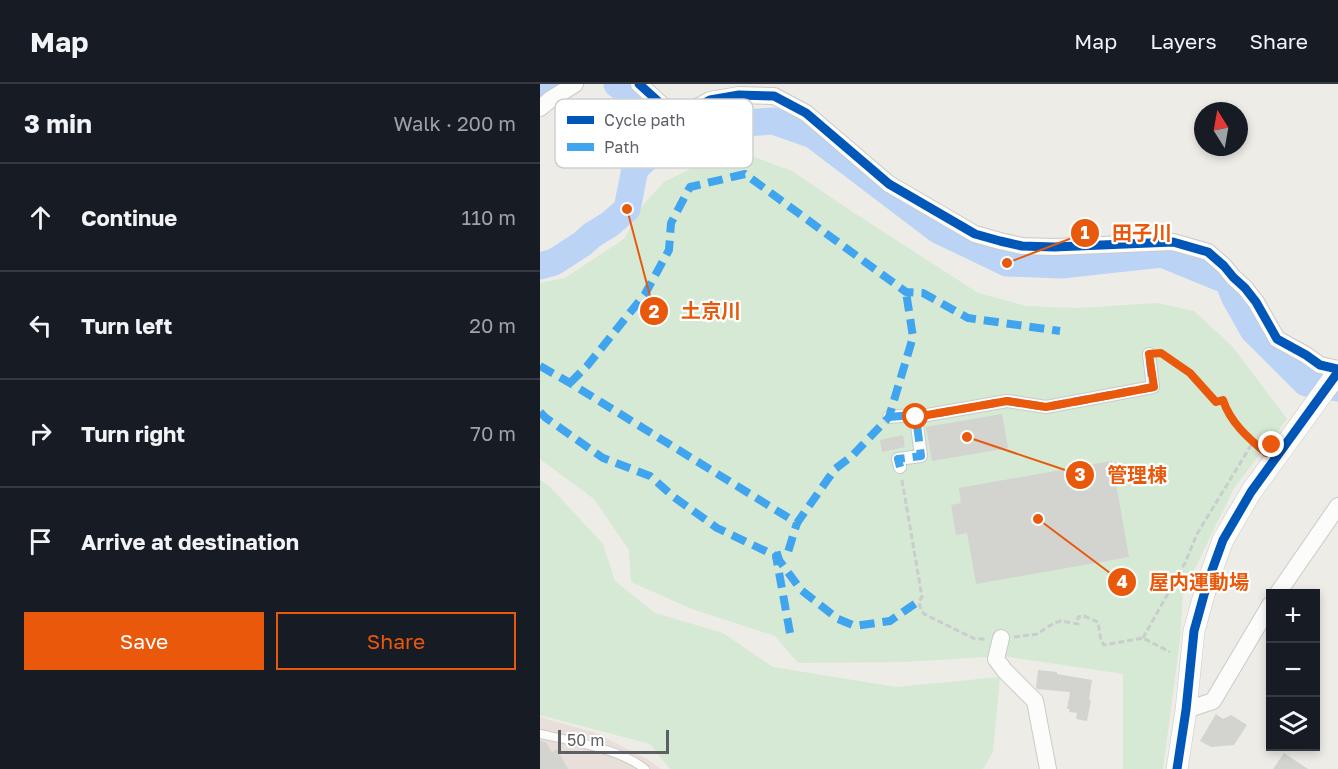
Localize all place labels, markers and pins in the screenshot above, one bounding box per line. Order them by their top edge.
callout: 田子川 [1070,214,1184,252]
callout: 土京川 [639,292,753,330]
callout: 管理棟 [1065,456,1179,494]
callout: 屋内運動場 [1107,563,1261,601]

